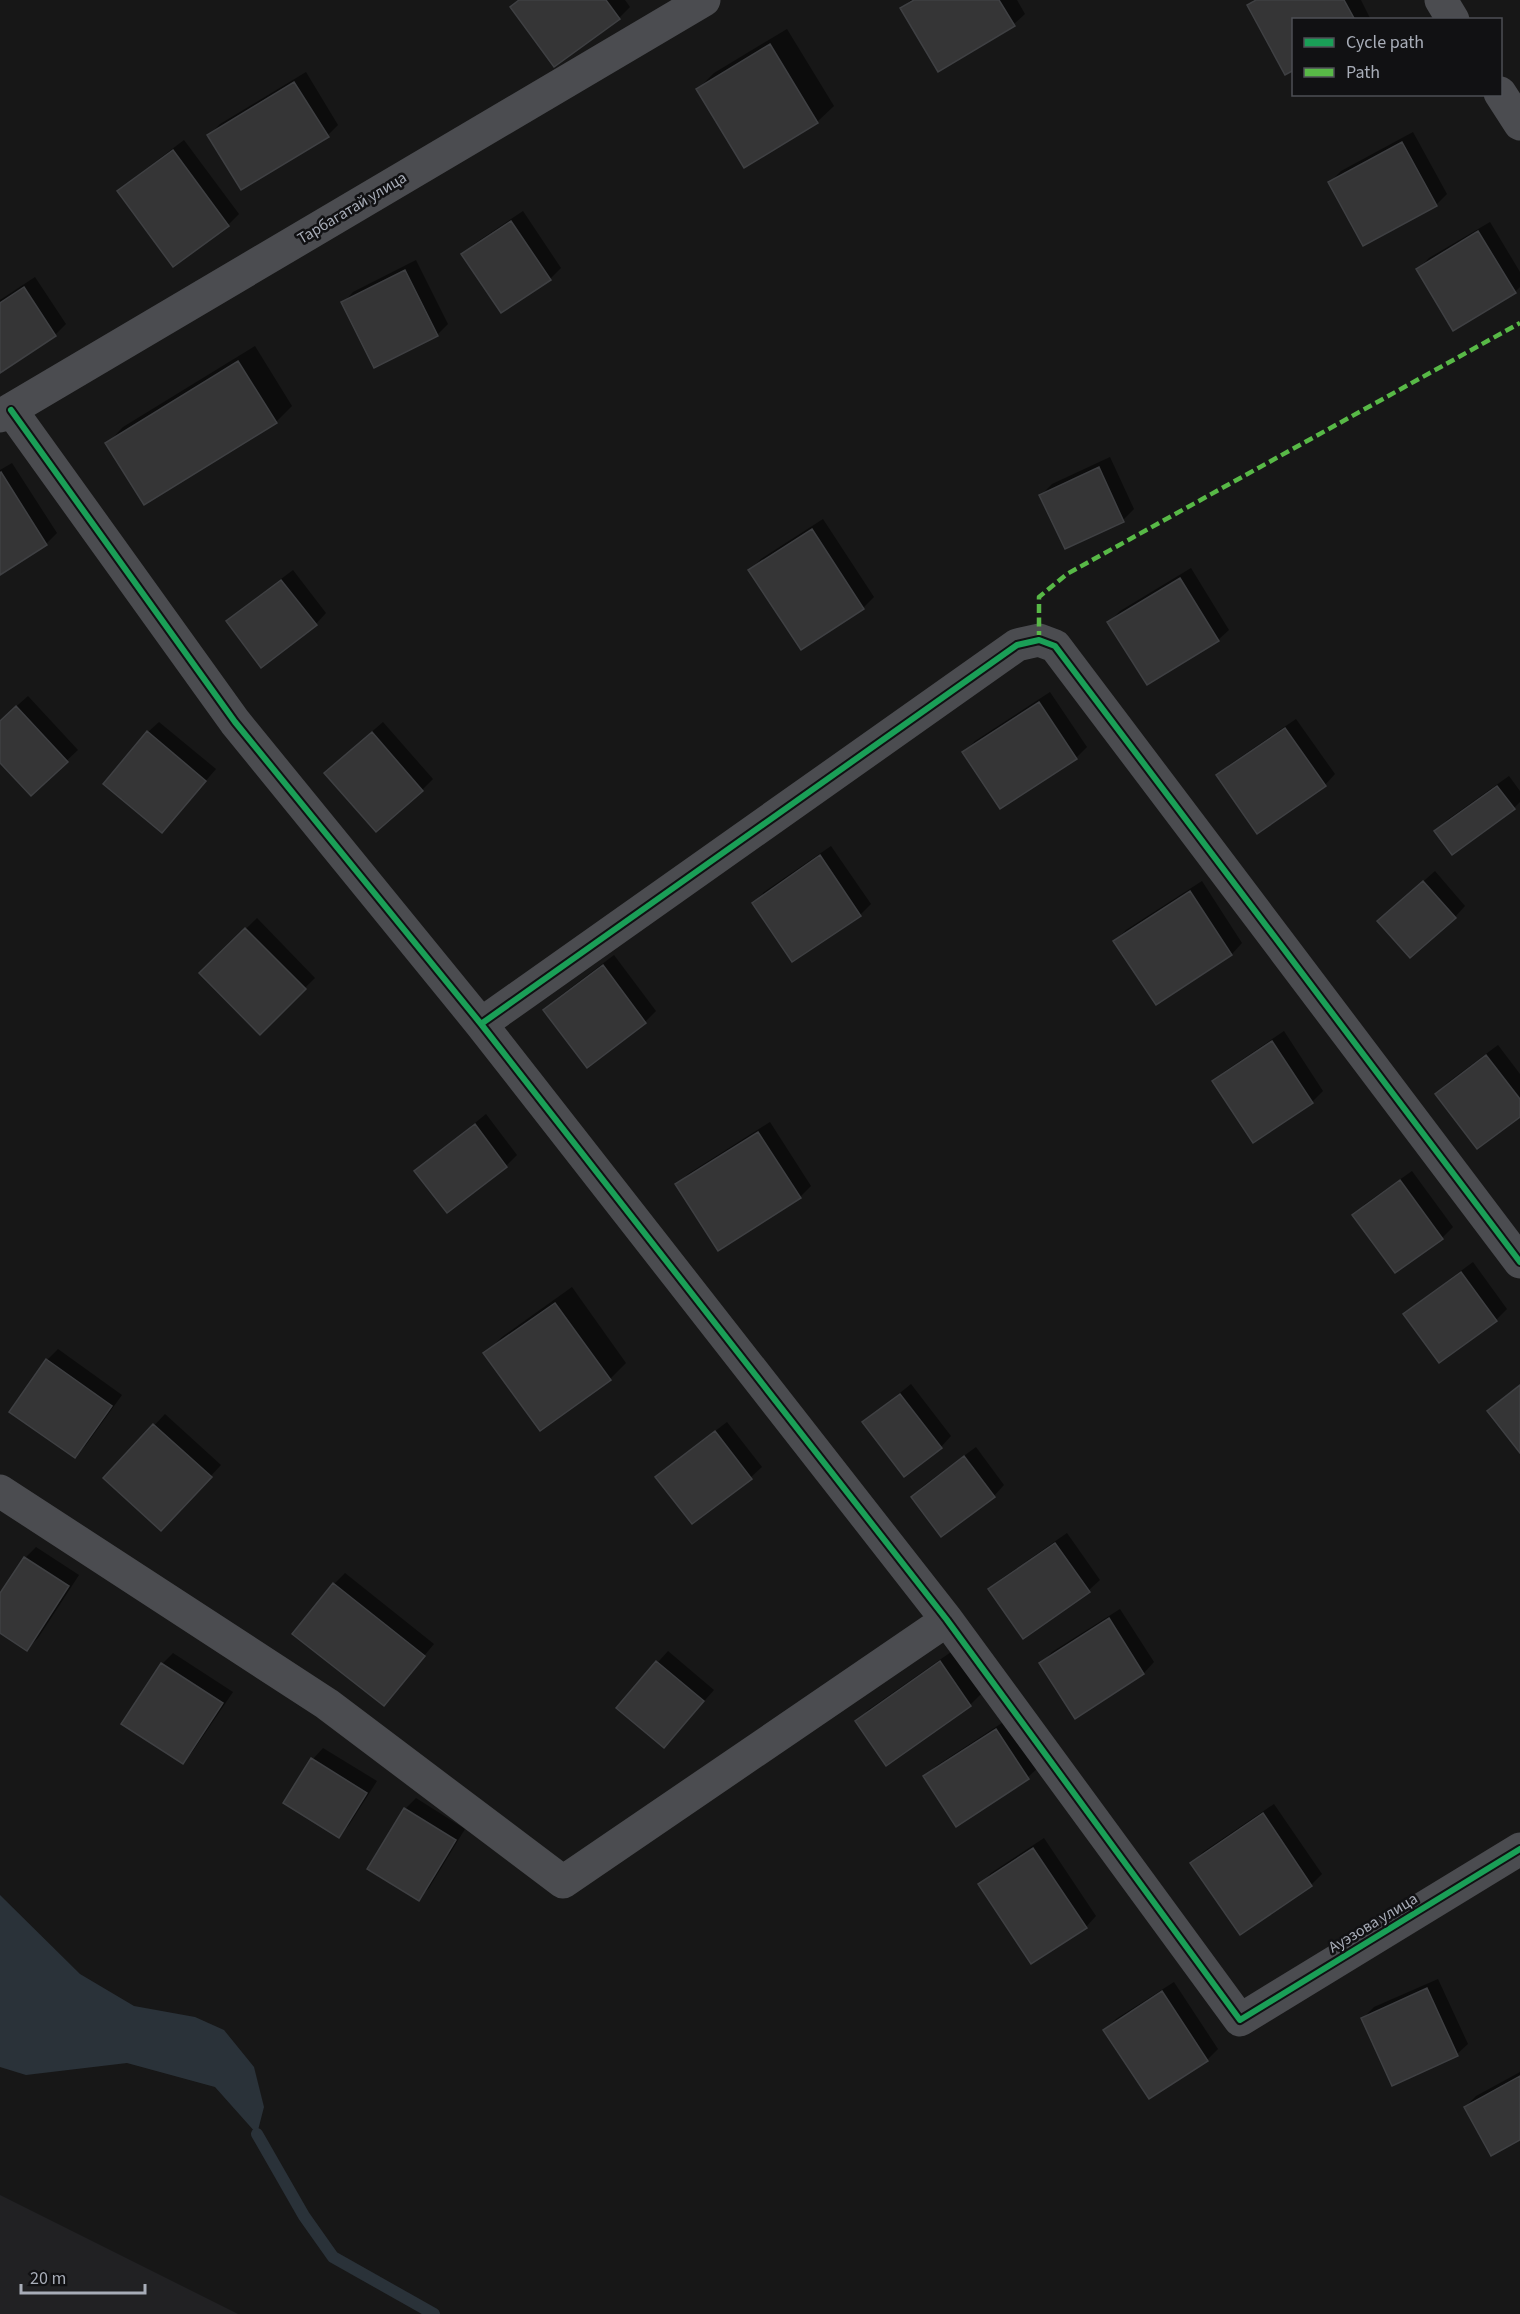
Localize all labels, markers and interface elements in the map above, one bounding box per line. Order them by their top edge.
legend [1292,18,1502,96]
text: Cycle path [1346,30,1424,55]
text: Path [1346,60,1380,85]
street label: Тарбагатай улица [293,167,411,249]
street label: Ауэзова улица [1324,1888,1422,1958]
scale bar [21,2257,146,2295]
text: 20 m [30,2266,66,2291]

